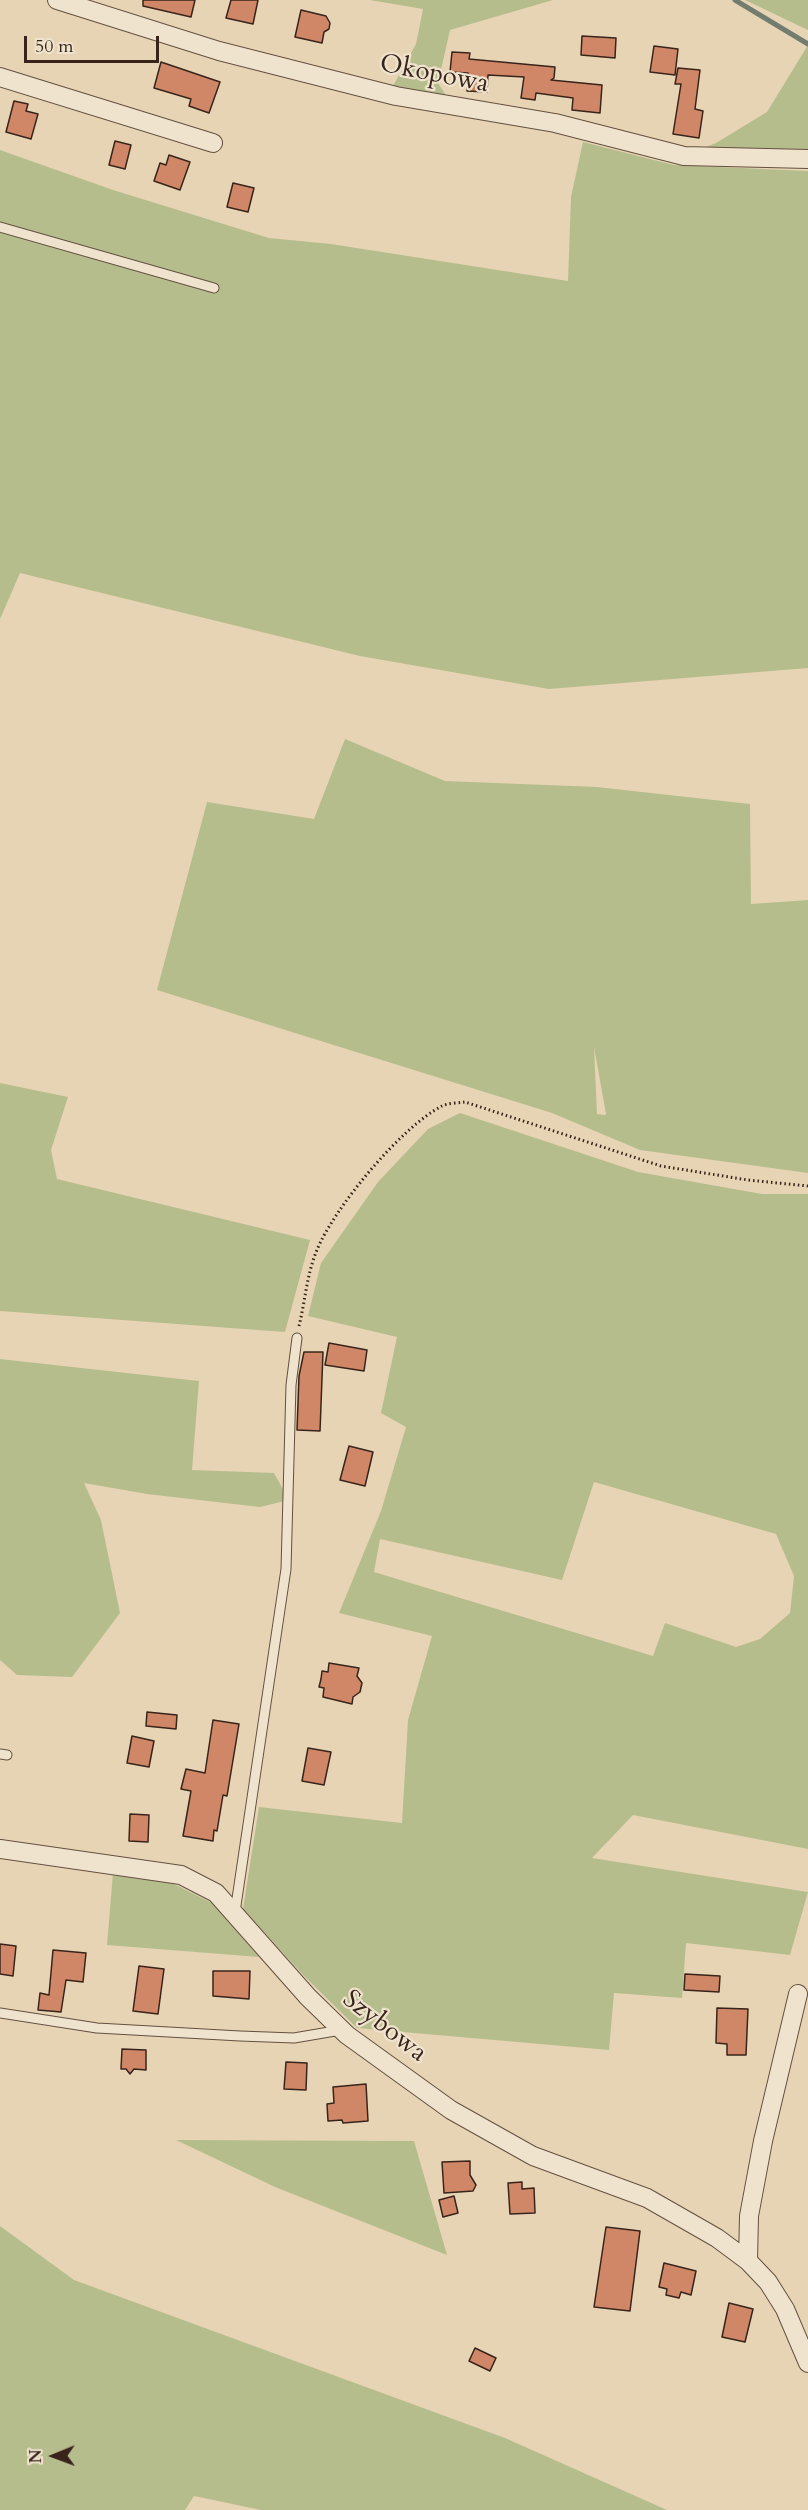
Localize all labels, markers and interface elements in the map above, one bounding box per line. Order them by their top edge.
scale bar [27,24,162,62]
text: 50 m [35,34,74,59]
street label: Okopowa [377,49,491,101]
street label: Szybowa [336,1984,432,2070]
north arrow [24,2426,84,2486]
text: N [25,2449,47,2463]

